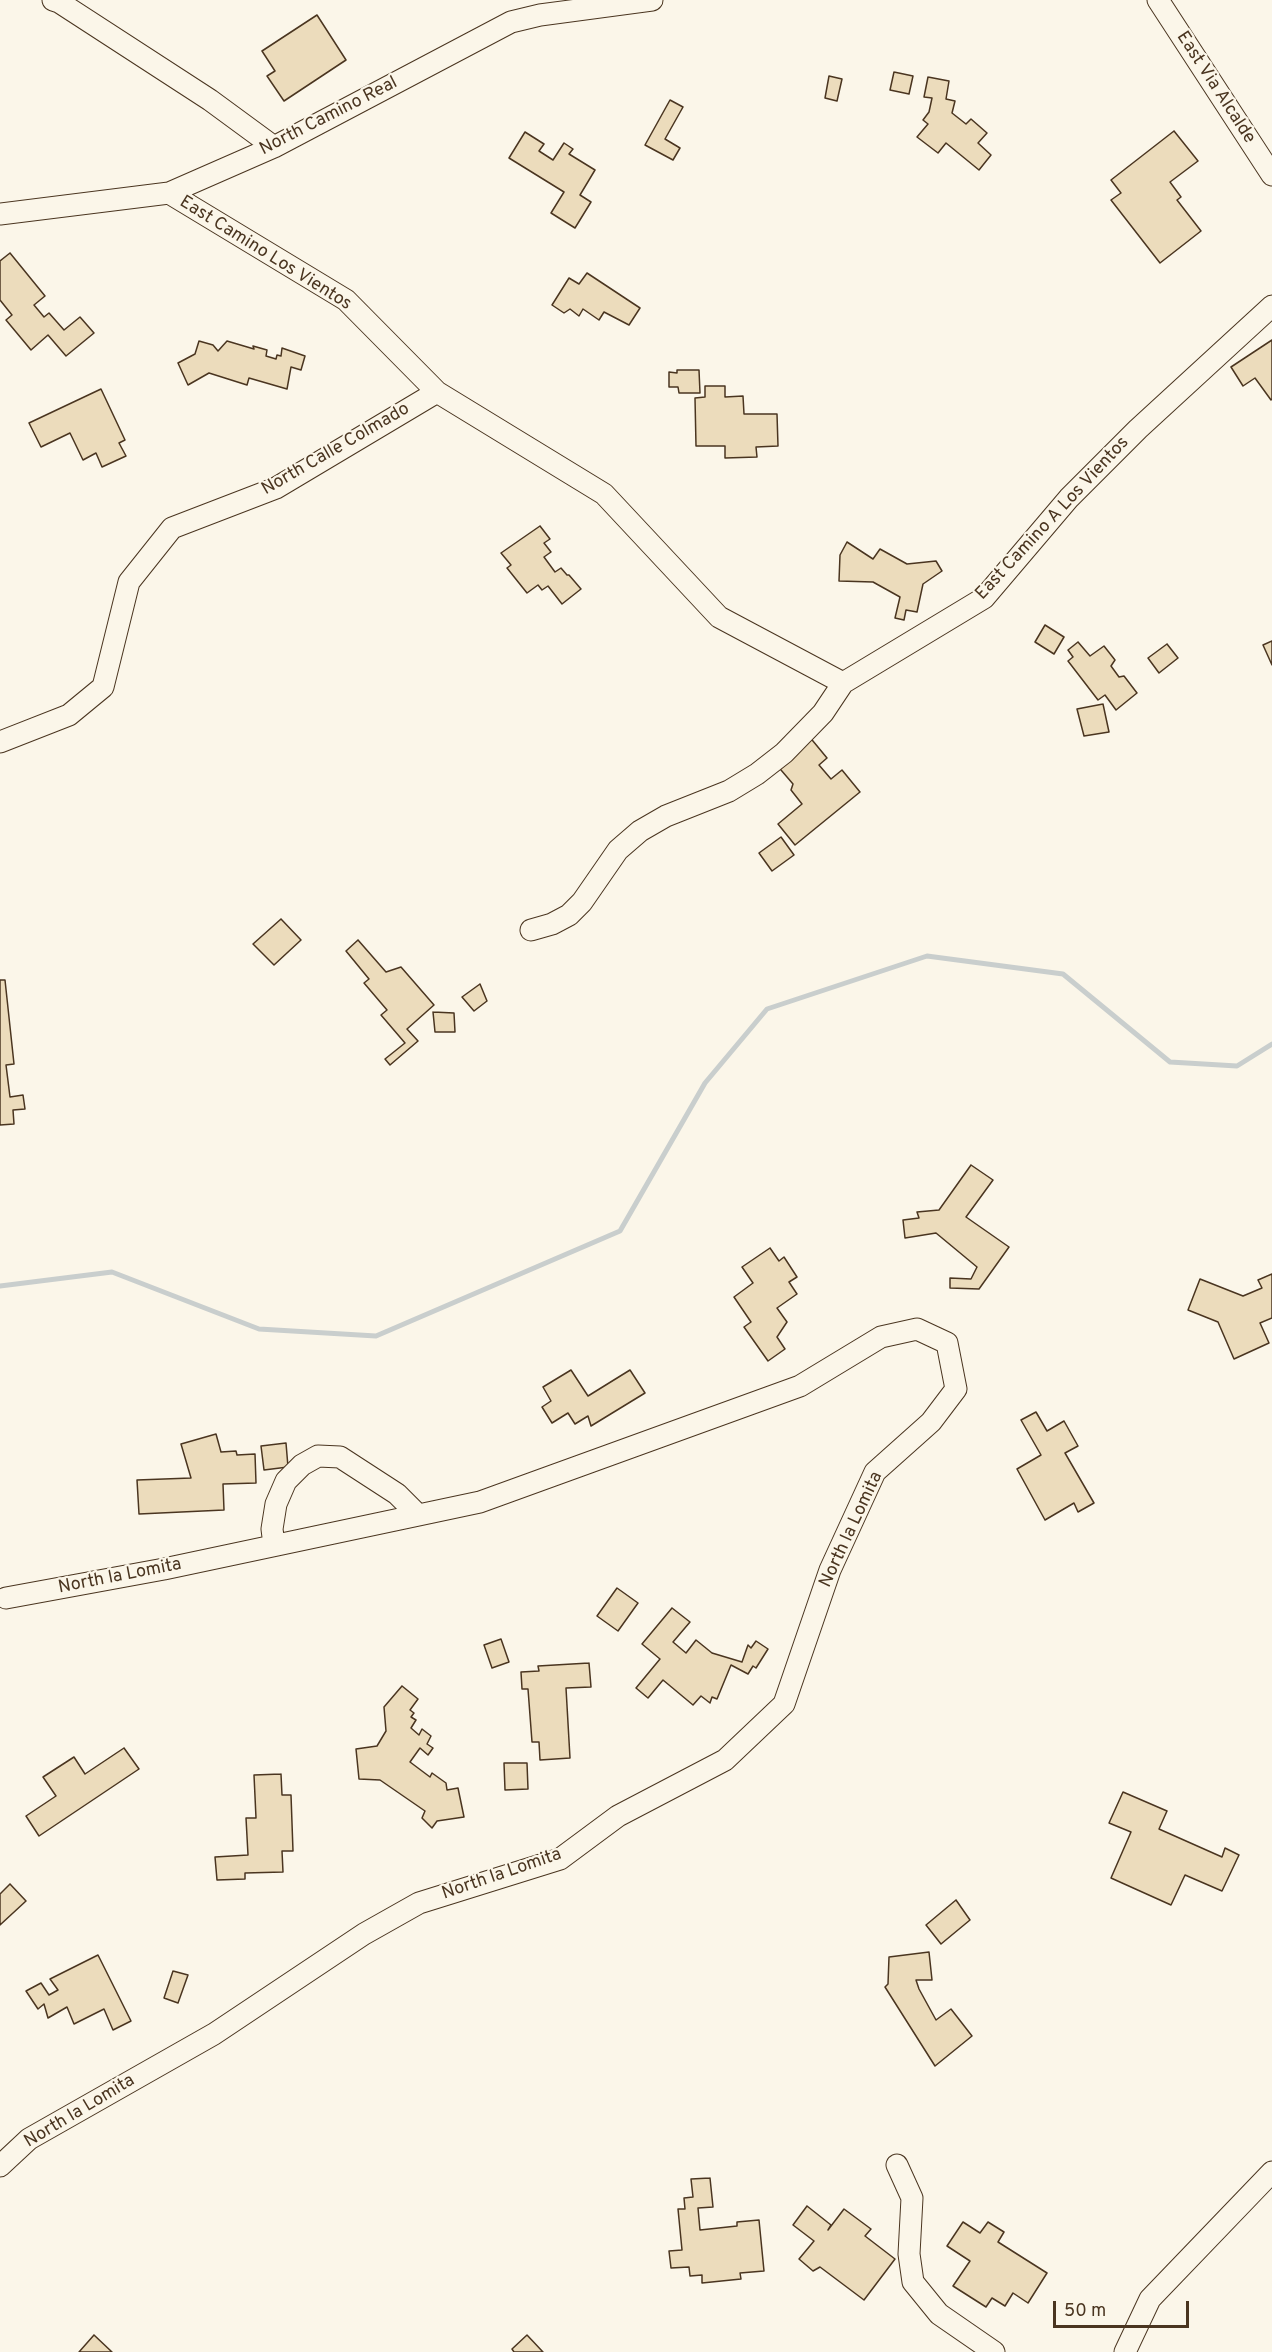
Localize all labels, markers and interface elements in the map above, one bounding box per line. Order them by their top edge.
street label: East Via Alcalde [1171,28,1259,148]
street label: North Camino Real [256,73,402,161]
street label: East Camino Los Vientos [175,192,355,316]
street label: North Calle Colmado [258,399,414,501]
street label: East Camino A Los Vientos [972,433,1134,605]
street label: North la Lomita [816,1469,888,1591]
street label: North la Lomita [57,1554,183,1600]
street label: North la Lomita [439,1844,565,1906]
street label: North la Lomita [21,2071,139,2153]
scale bar [1056,2289,1192,2327]
text: 50 m [1064,2300,1106,2323]

